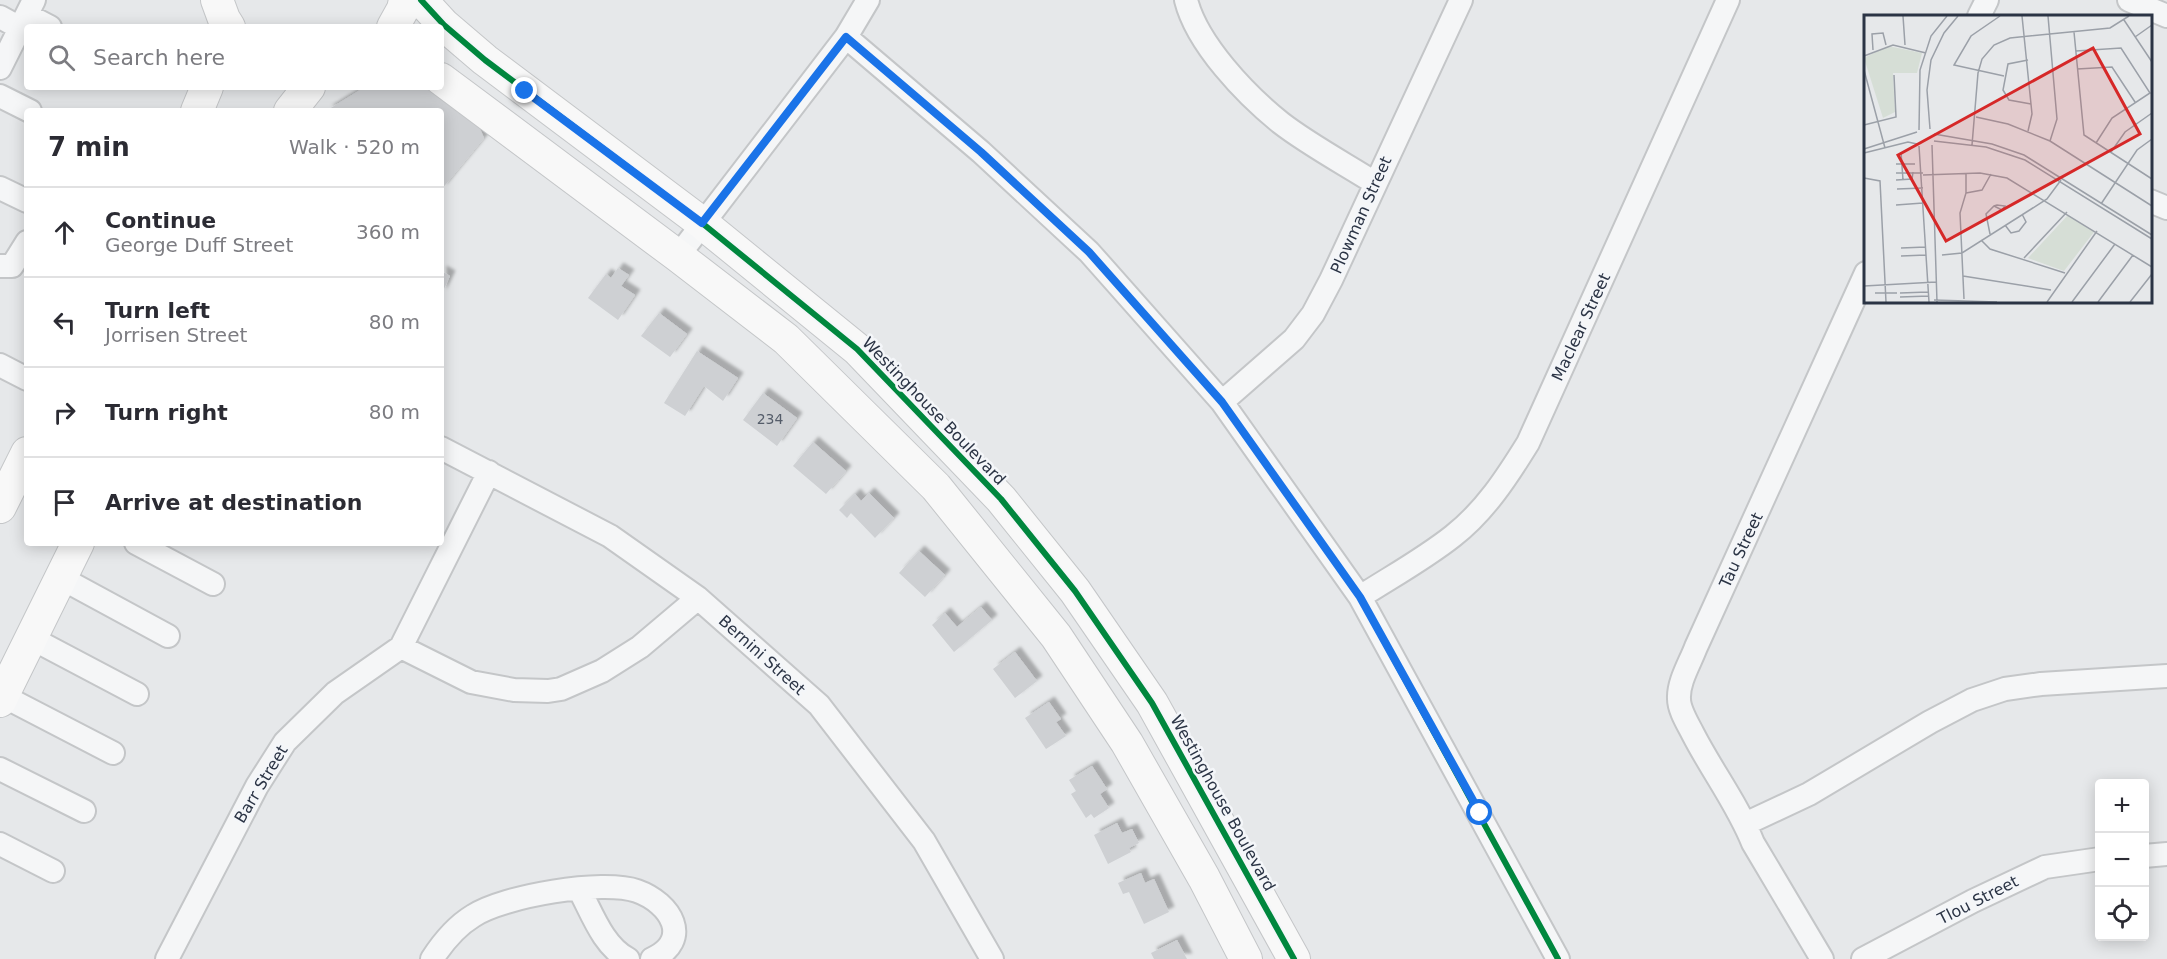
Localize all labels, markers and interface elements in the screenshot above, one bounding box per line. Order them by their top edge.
inset map [1864,15,2152,303]
search box [24,24,444,90]
icon: search [45,41,78,74]
text: Search here [93,45,225,70]
route end [511,77,537,103]
text: 7 min [48,132,130,162]
text: Walk · 520 m [289,135,420,159]
street label: Plowman Street [1327,153,1395,277]
text: Continue [105,208,216,233]
icon: ahead [48,216,81,249]
text: 360 m [356,220,420,244]
text: George Duff Street [105,233,293,257]
street label: Maclear Street [1548,270,1614,384]
text: Turn left [105,298,210,323]
icon: left [48,306,81,339]
text: 80 m [369,310,420,334]
text: Jorrisen Street [105,323,247,347]
street label: Westinghouse Boulevard [858,333,1010,489]
icon: right [48,396,81,429]
text: Turn right [105,400,228,425]
text: 80 m [369,400,420,424]
house number: 234 [757,411,783,427]
icon: arrive [48,486,81,519]
text: Arrive at destination [105,490,362,515]
street label: Tau Street [1715,509,1767,592]
street label: Bernini Street [715,611,809,699]
street label: Westinghouse Boulevard [1167,712,1279,894]
street label: Barr Street [230,742,292,826]
map controls [2095,779,2149,941]
button: + [2095,779,2149,833]
route start [1466,799,1492,825]
button: − [2095,833,2149,887]
street label: Tlou Street [1934,872,2021,929]
button: locate [2095,887,2149,941]

